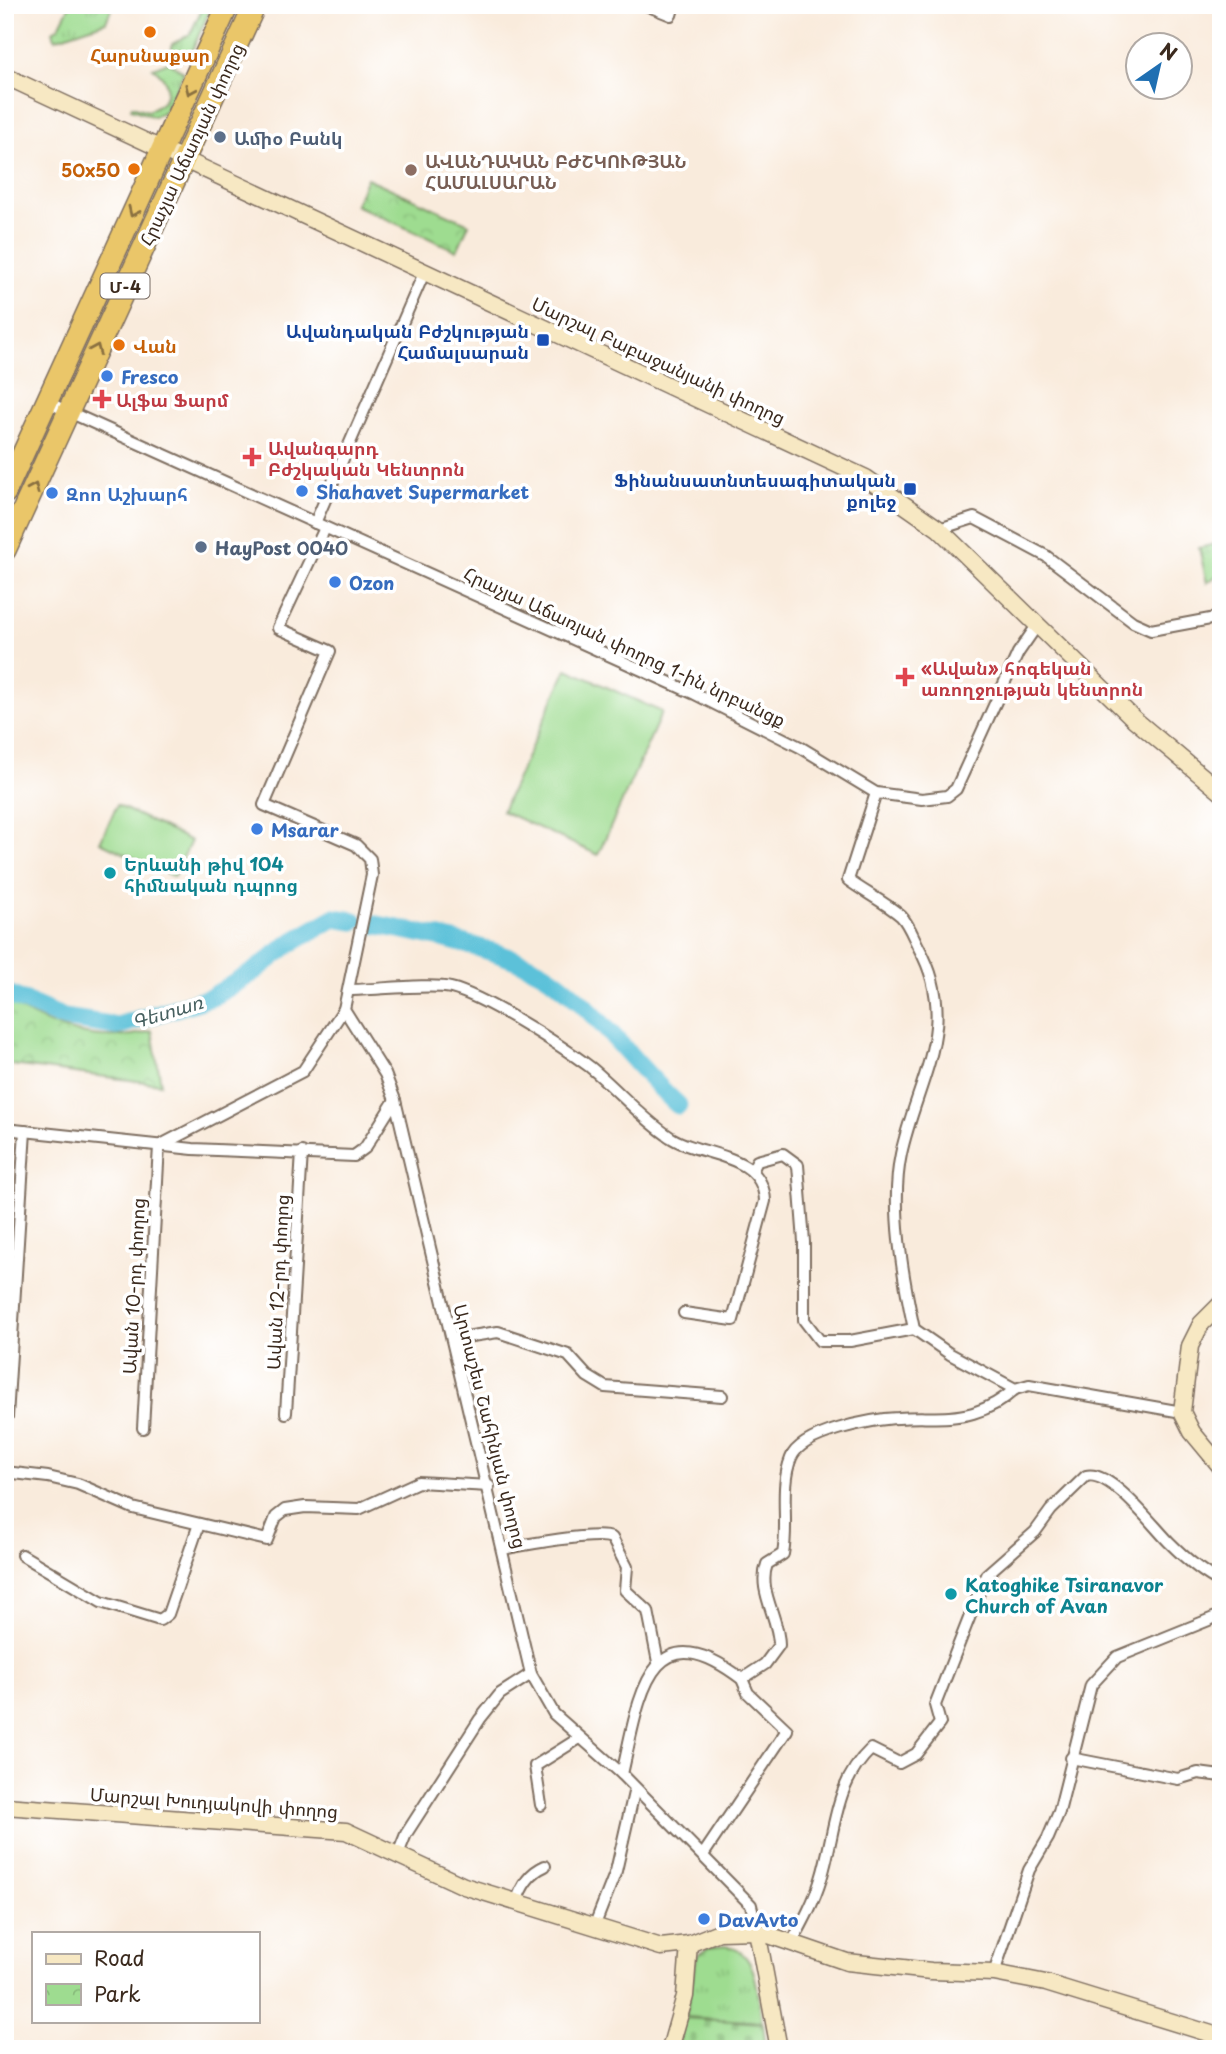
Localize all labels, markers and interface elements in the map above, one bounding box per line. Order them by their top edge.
marker: Հարսնաքար [142,24,158,40]
north arrow [1124,32,1194,102]
text: N [1155,35,1183,67]
street label: Հրաչյա Աճառյան փողոց [132,38,250,250]
place label: Հարսնաքար [90,41,210,68]
one-way arrow [184,83,198,95]
place label: Ամիօ Բանկ [234,124,342,151]
marker: Ամիօ Բանկ [212,129,228,145]
place label: ԱՎԱՆԴԱԿԱՆ ԲԺՇԿՈՒԹՅԱՆ ՀԱՄԱԼՍԱՐԱՆ [425,147,687,195]
place label: 50x50 [61,156,120,183]
marker: 50x50 [126,161,142,177]
marker: ԱՎԱՆԴԱԿԱՆ ԲԺՇԿՈՒԹՅԱՆ ՀԱՄԱԼՍԱՐԱՆ [403,162,419,178]
one-way arrow [127,205,141,217]
road number: Մ-4 [100,274,150,298]
street label: Մարշալ Բաբաջանյանի փողոց [528,289,790,431]
place label: Ավանդական Բժշկության Համալսարան [286,317,529,365]
place label: Վան [133,332,177,359]
marker: Ավանդական Բժշկության Համալսարան [535,332,551,348]
marker: Վան [111,337,127,353]
one-way arrow [88,344,102,356]
place label: Fresco [121,363,179,390]
marker: Fresco [99,368,115,384]
place label: Ալֆա Ֆարմ [116,386,229,413]
marker: Ալֆա Ֆարմ [94,391,110,407]
place label: Ավանգարդ Բժշկական Կենտրոն [268,434,465,482]
marker: Ավանգարդ Բժշկական Կենտրոն [242,447,262,467]
place label: Ֆինանսատնտեսագիտական քոլեջ [614,466,896,514]
place label: Shahavet Supermarket [316,478,529,505]
place label: Զոո Աշխարհ [66,480,188,507]
marker: Ֆինանսատնտեսագիտական քոլեջ [902,481,918,497]
one-way arrow [25,483,39,495]
marker: Shahavet Supermarket [294,483,310,499]
marker: Զոո Աշխարհ [44,485,60,501]
place label: HayPost 0040 [215,534,348,561]
marker: HayPost 0040 [193,539,209,555]
street label: Հրաչյա Աճառյան փողոց 1-ին նրբանցք [460,559,790,733]
place label: Ozon [349,569,394,596]
marker: Ozon [327,574,343,590]
place label: «Ավան» հոգեկան առողջության կենտրոն [921,654,1143,702]
marker: «Ավան» հոգեկան առողջության կենտրոն [895,667,915,687]
place label: Msarar [271,816,340,843]
marker: Msarar [249,821,265,837]
place label: Երևանի թիվ 104 հիմնական դպրոց [124,850,298,898]
marker: Երևանի թիվ 104 հիմնական դպրոց [102,865,118,881]
water label: Գետառ [128,987,206,1035]
street label: Ավան 12-րդ փողոց [259,1194,295,1370]
street label: Ավան 10-րդ փողոց [115,1197,151,1375]
street label: Արտաշես Շահինյան փողոց [448,1301,534,1551]
place label: Katoghike Tsiranavor Church of Avan [965,1571,1164,1619]
marker: Katoghike Tsiranavor Church of Avan [943,1586,959,1602]
street label: Մարշալ Խուդյակովի փողոց [89,1780,339,1824]
place label: DavAvto [718,1906,799,1933]
marker: DavAvto [696,1911,712,1927]
legend [32,1932,259,2022]
text: Road [94,1941,145,1973]
text: Park [94,1977,141,2009]

